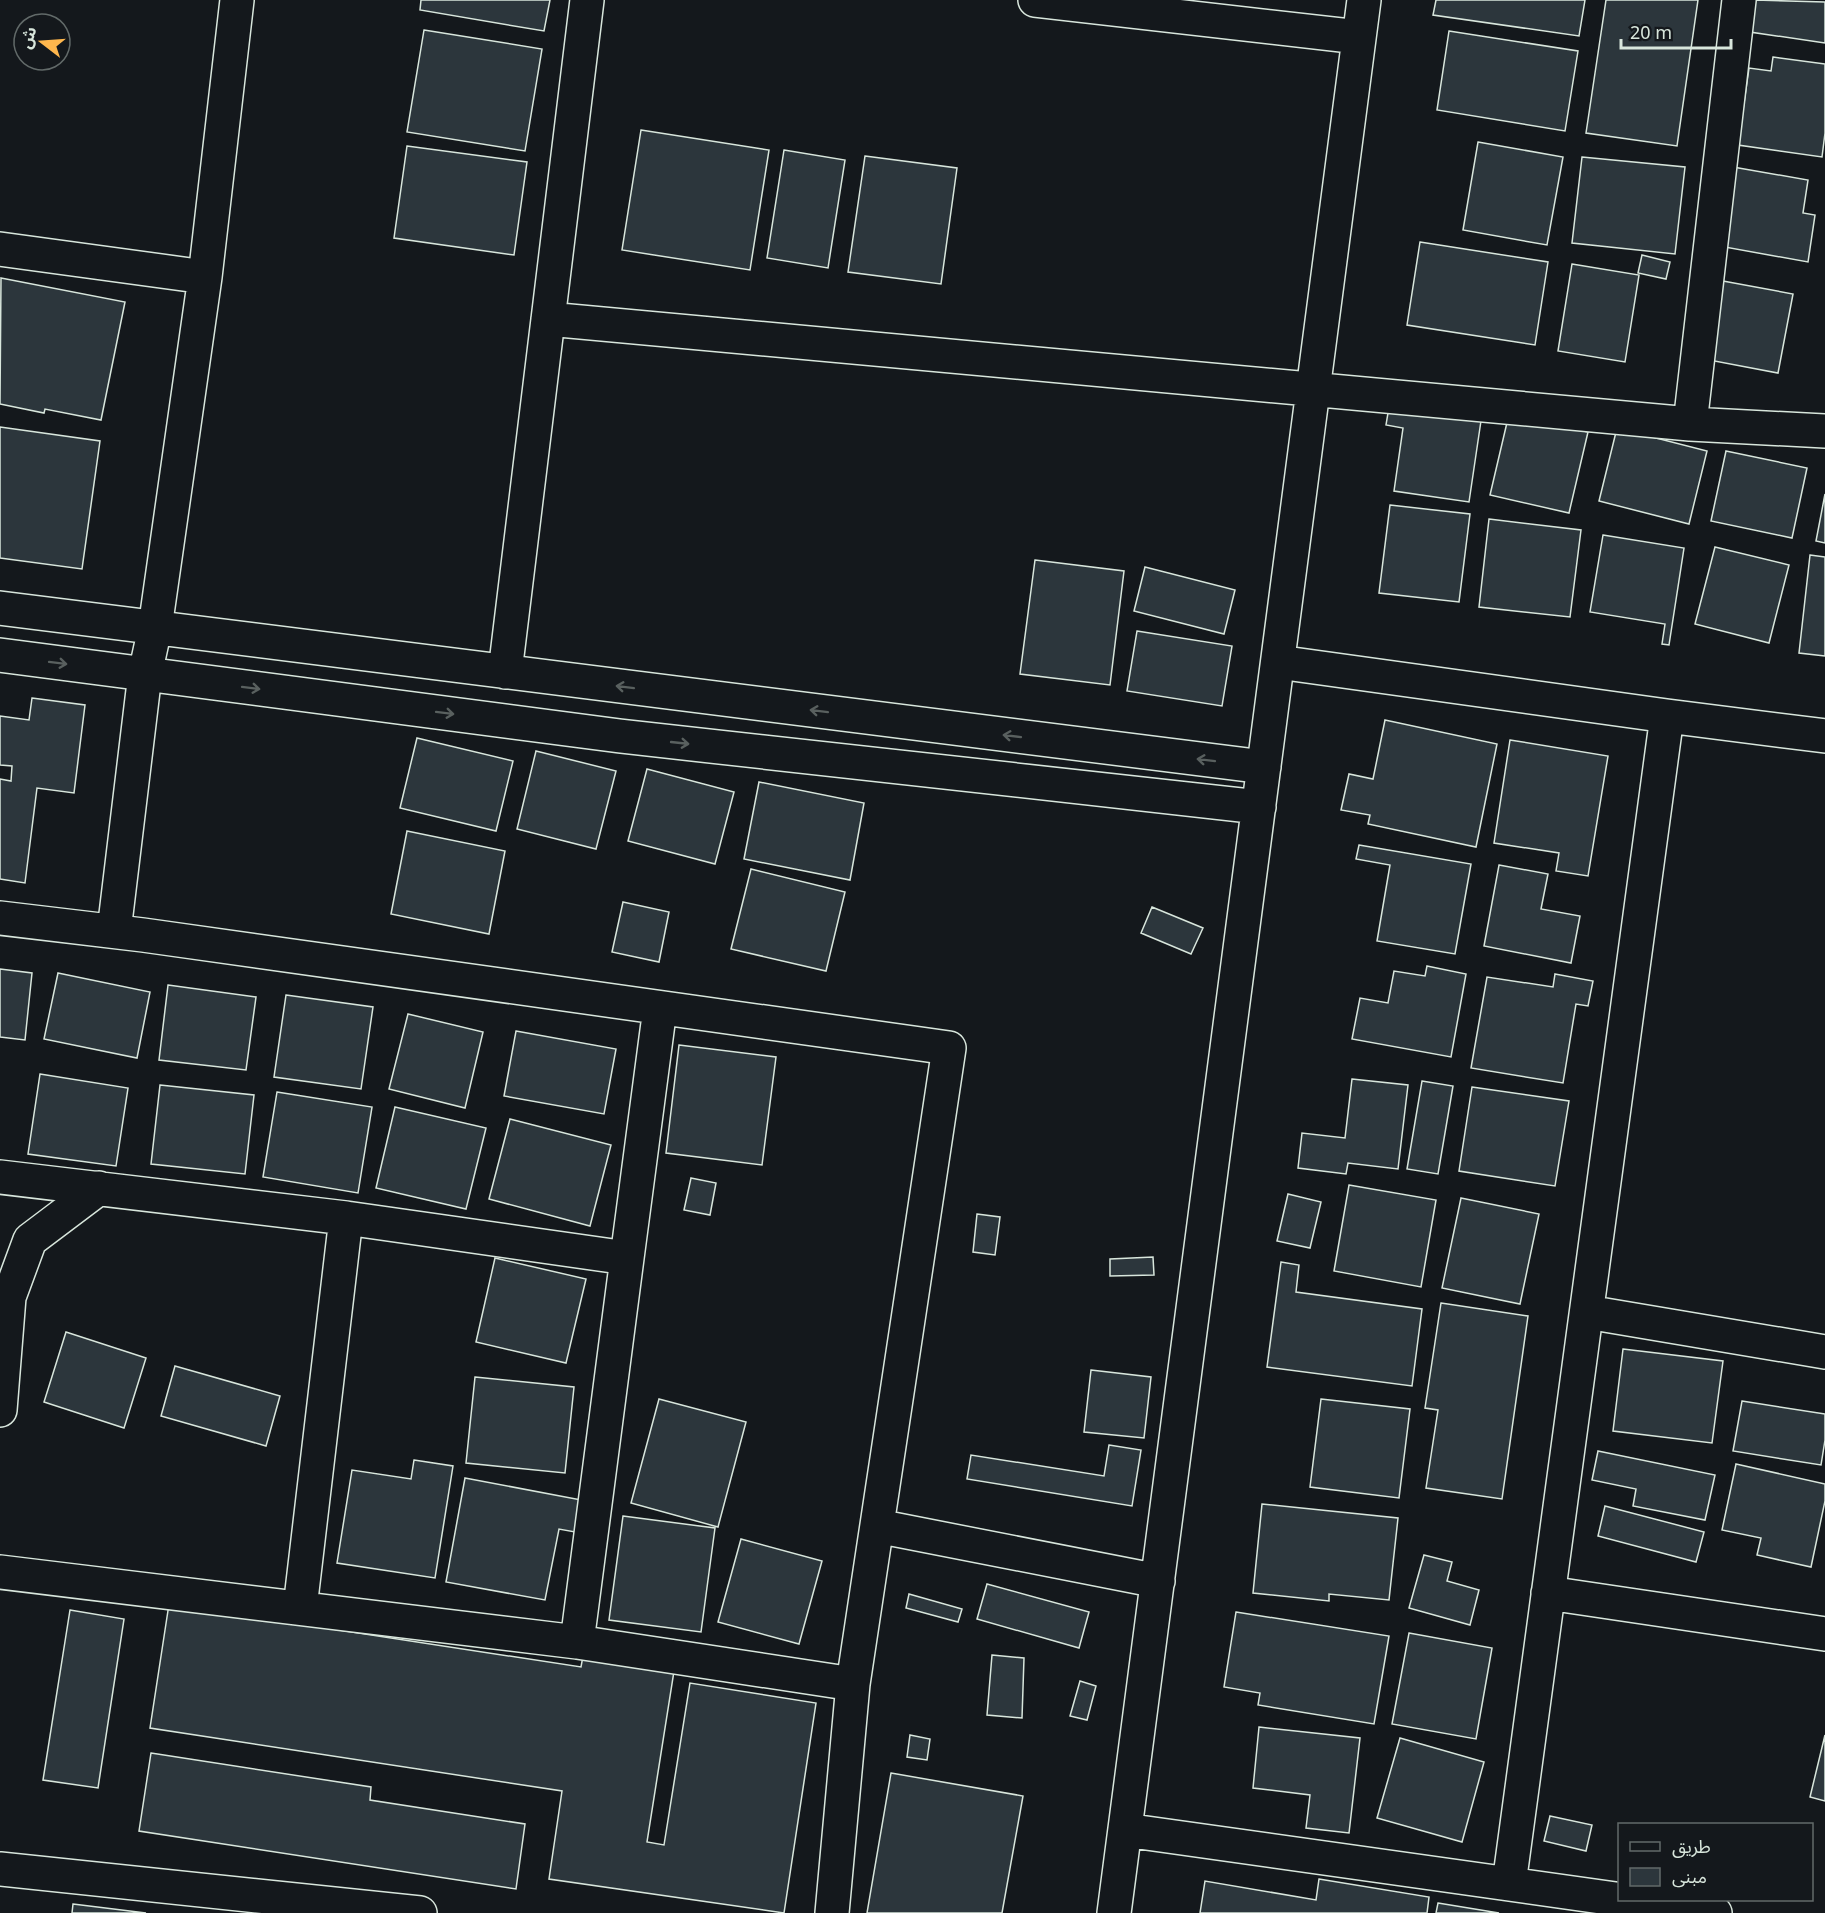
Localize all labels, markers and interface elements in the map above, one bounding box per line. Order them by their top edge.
north arrow [12,12,72,72]
scale bar [1621,12,1730,50]
text: 20 m [1630,20,1672,44]
text: ش [14,24,41,51]
one-way arrow [48,657,67,668]
one-way arrow [616,681,636,692]
one-way arrow [241,683,261,694]
one-way arrow [809,706,829,717]
one-way arrow [434,708,454,719]
one-way arrow [1003,730,1023,741]
one-way arrow [669,737,689,748]
one-way arrow [1196,754,1216,765]
legend [1618,1823,1813,1901]
text: طريق [1672,1834,1711,1858]
text: مبنى [1672,1864,1707,1888]

